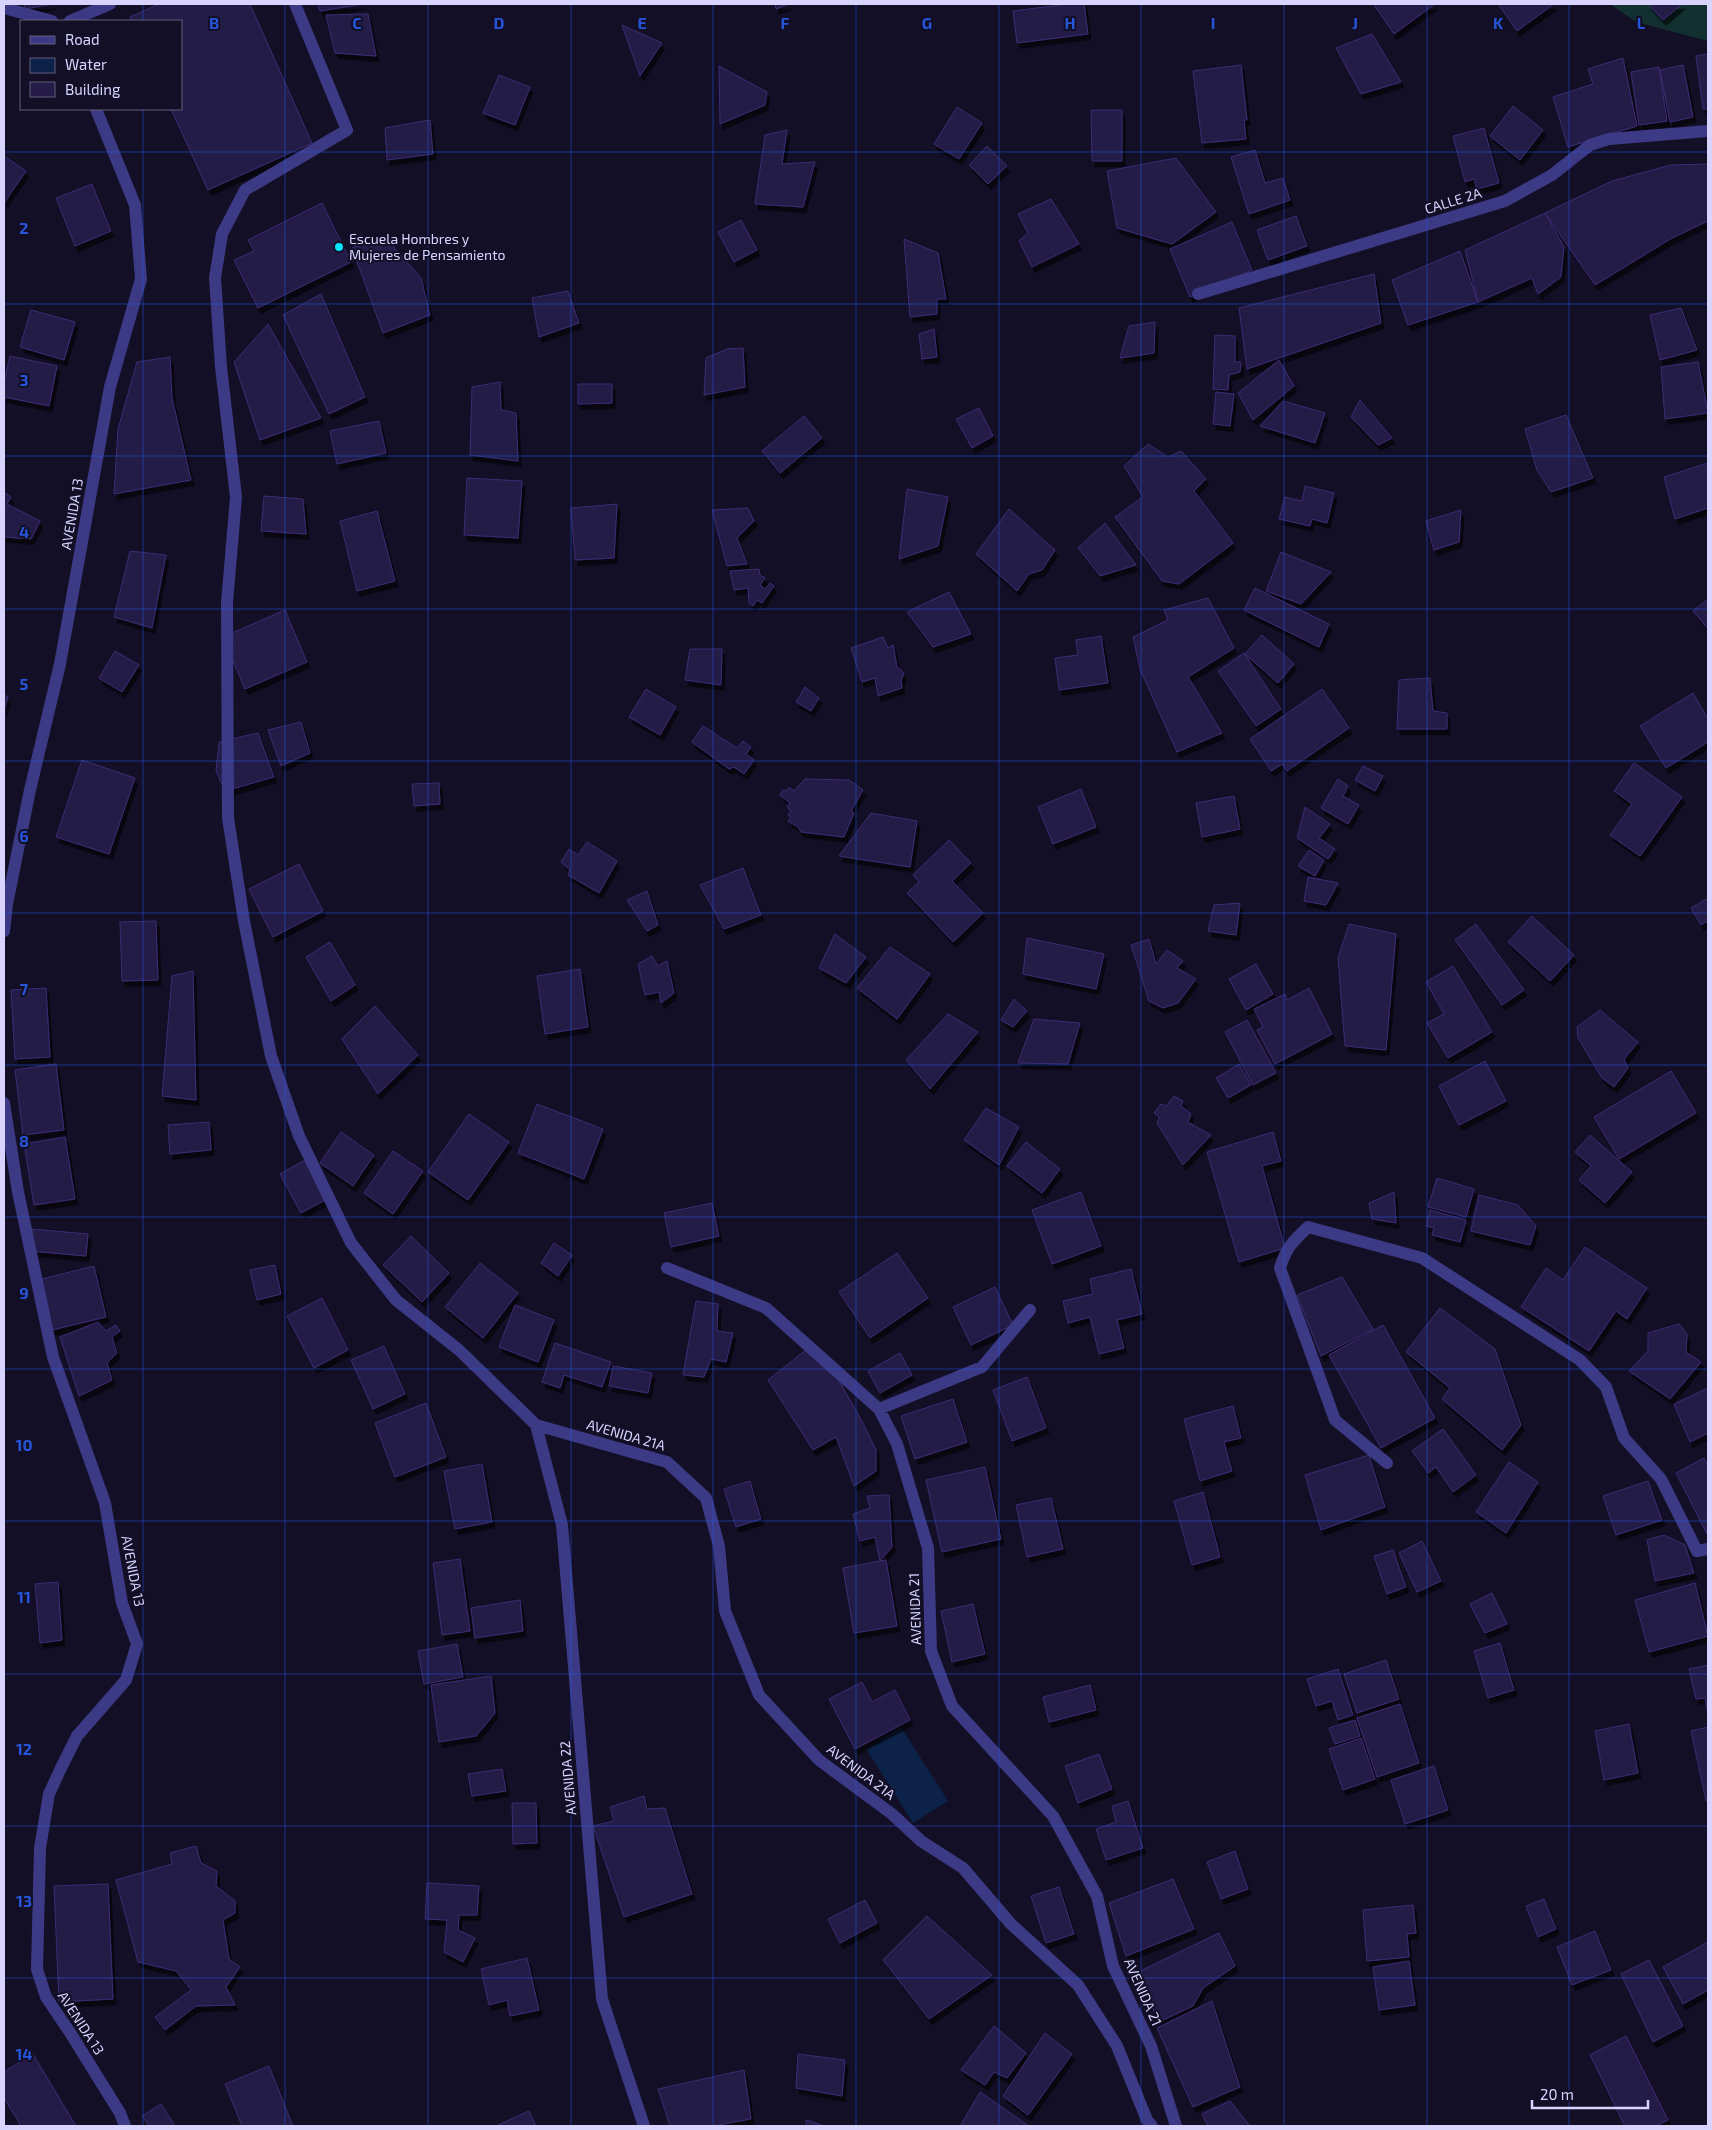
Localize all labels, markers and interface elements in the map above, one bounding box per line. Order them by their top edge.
text: B [209,13,219,32]
text: C [352,13,362,32]
text: D [494,13,505,32]
text: E [637,13,647,32]
text: F [781,13,790,32]
text: G [922,13,932,32]
text: H [1064,13,1076,32]
text: I [1211,13,1215,32]
text: J [1352,13,1358,32]
text: K [1493,13,1504,32]
text: L [1637,13,1646,32]
legend [20,20,182,110]
text: Road [65,30,100,48]
text: Water [65,55,107,73]
text: Building [65,80,121,98]
street label: CALLE 2A [1422,184,1484,217]
text: 2 [19,218,29,237]
place label: Escuela Hombres y Mujeres de Pensamiento [349,230,505,263]
marker: Escuela Hombres y Mujeres de Pensamiento [333,241,345,253]
text: 3 [19,370,29,389]
street label: AVENIDA 13 [57,477,86,551]
text: 4 [19,522,29,541]
text: 5 [20,674,29,693]
text: 6 [19,826,29,845]
text: 7 [20,979,29,998]
text: 8 [19,1131,29,1150]
text: 9 [19,1283,29,1302]
street label: AVENIDA 21A [585,1415,668,1454]
text: 10 [15,1435,33,1454]
street label: AVENIDA 13 [118,1534,149,1608]
street label: AVENIDA 21 [905,1573,924,1645]
text: 11 [17,1587,31,1606]
text: 12 [16,1739,32,1758]
street label: AVENIDA 22 [556,1740,579,1816]
street label: AVENIDA 21A [824,1740,899,1803]
text: 13 [16,1891,32,1910]
street label: AVENIDA 21 [1121,1955,1166,2028]
street label: AVENIDA 13 [55,1988,108,2058]
text: 14 [15,2044,33,2063]
scale bar [1532,2078,1648,2110]
text: 20 m [1540,2085,1574,2103]

